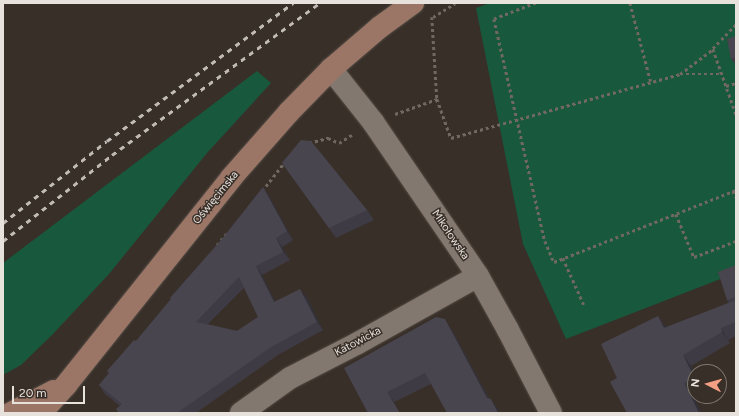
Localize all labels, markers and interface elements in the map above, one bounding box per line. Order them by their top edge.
street label: Oświęcimska [191,169,241,227]
street label: Mikołowska [428,208,472,262]
street label: Katowicka [333,324,383,360]
north arrow [687,364,727,404]
scale bar [14,378,87,404]
text: N [689,378,702,388]
text: 20 m [19,386,47,400]

